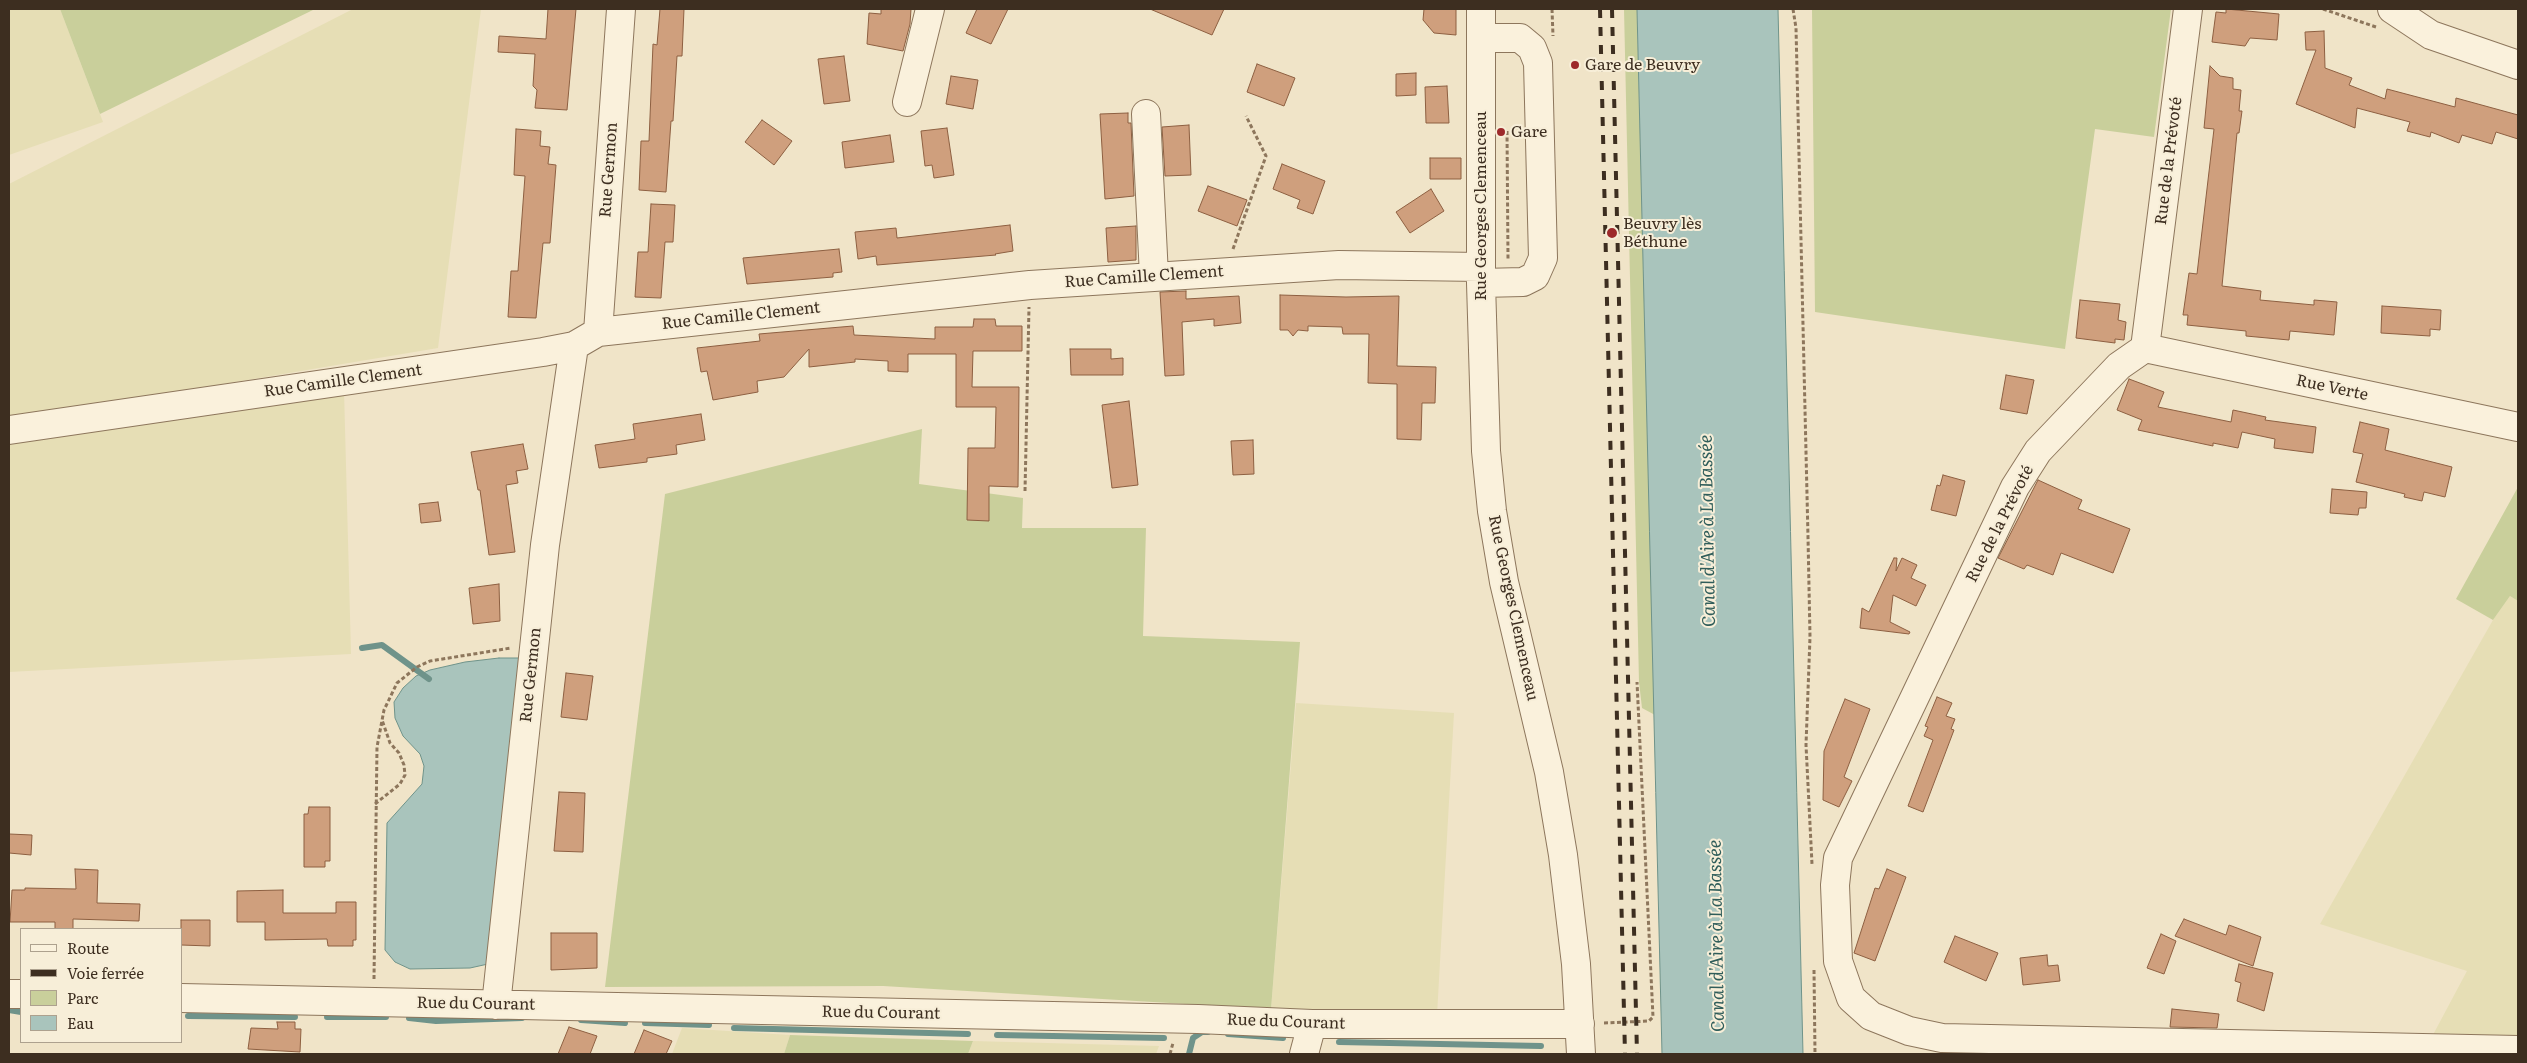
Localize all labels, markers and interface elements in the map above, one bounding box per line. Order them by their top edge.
place label: Gare de Beuvry [1585,55,1700,75]
marker: Gare de Beuvry [1569,59,1581,71]
street label: Rue de la Prévoté [2152,96,2186,226]
street label: Rue Georges Clemenceau [1471,111,1491,301]
street label: Rue Germon [596,122,622,218]
place label: Gare [1511,122,1547,142]
marker: Gare [1495,126,1507,138]
place label: Beuvry lès Béthune [1623,214,1701,252]
marker: Beuvry lès Béthune [1605,226,1619,240]
street label: Rue Camille Clement [1064,262,1224,292]
street label: Rue Camille Clement [661,298,821,334]
street label: Rue Camille Clement [263,360,423,402]
street label: Rue Verte [2294,371,2370,405]
water label: Canal d'Aire à La Bassée [1696,435,1720,627]
street label: Rue de la Prévoté [1962,462,2038,586]
street label: Rue Georges Clemenceau [1484,513,1542,703]
street label: Rue Germon [516,627,546,723]
water label: Canal d'Aire à La Bassée [1705,840,1729,1032]
legend [20,928,182,1043]
text: Route [67,936,109,959]
text: Voie ferrée [67,961,144,984]
text: Parc [67,986,98,1009]
street label: Rue du Courant [417,993,535,1015]
street label: Rue du Courant [822,1002,940,1024]
street label: Rue du Courant [1226,1010,1346,1034]
text: Eau [67,1011,94,1034]

